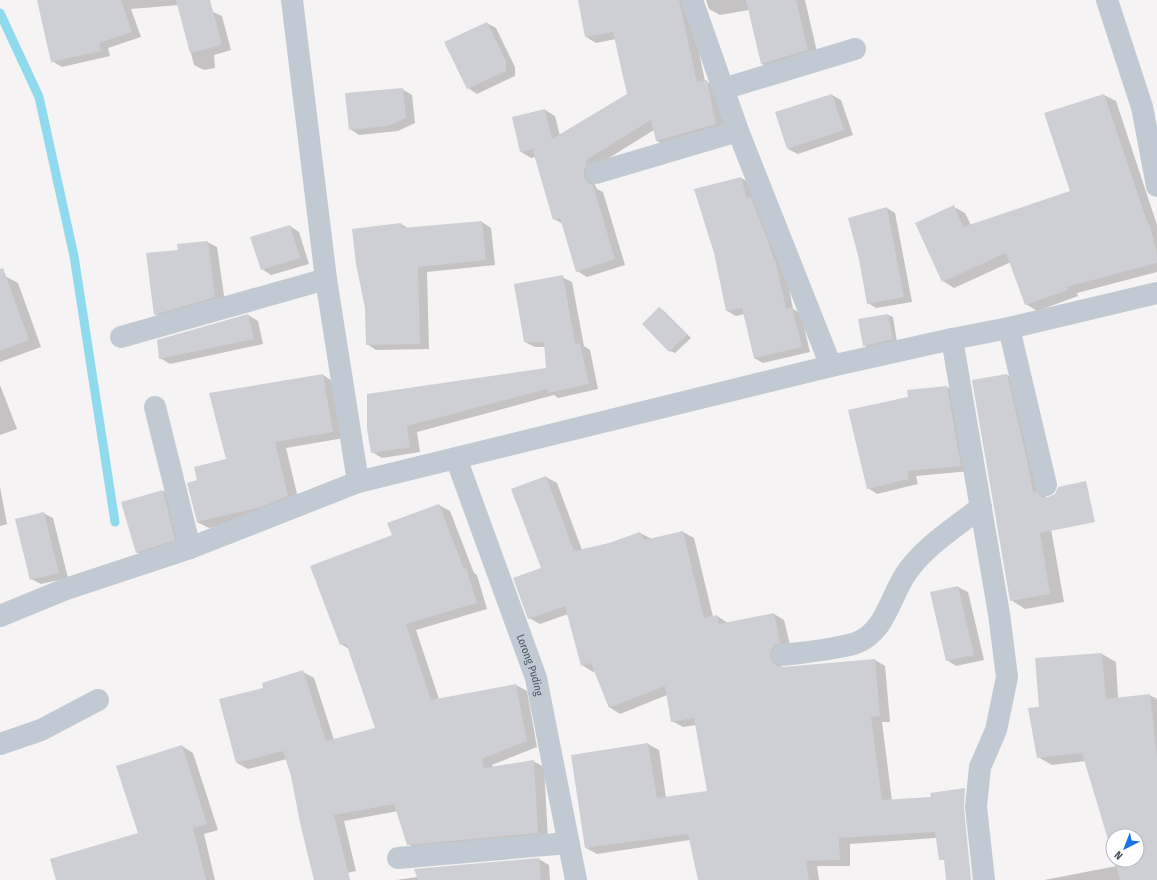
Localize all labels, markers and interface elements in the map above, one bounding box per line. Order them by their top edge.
street label: Lorong Puding [514,632,546,698]
north arrow [1105,828,1145,868]
text: N [1112,848,1125,862]

